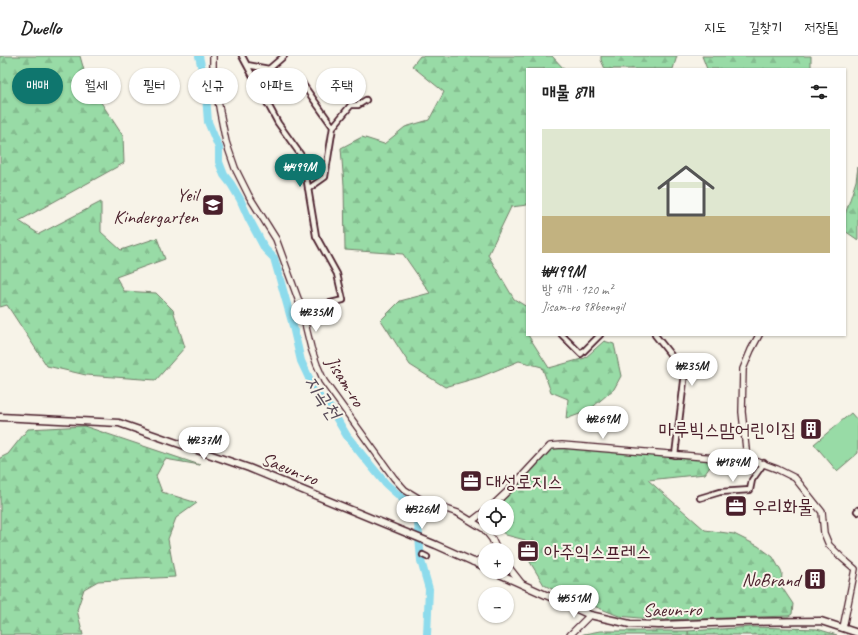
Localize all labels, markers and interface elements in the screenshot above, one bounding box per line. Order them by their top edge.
text: Dwello [20,16,61,40]
text: 지도 [704,19,726,36]
text: 길찾기 [748,19,782,36]
text: 저장됨 [804,19,838,36]
chip: 매매 [12,68,63,104]
chip: 월세 [71,68,121,104]
chip: 필터 [129,68,180,104]
chip: 신규 [188,68,238,104]
chip: 아파트 [246,68,308,104]
chip: 주택 [316,68,366,104]
icon: filters [808,81,830,103]
text: 매물 8개 [542,82,595,103]
pin: ₩499M [272,154,328,188]
icon: home [650,155,722,227]
text: ₩499M [284,159,316,175]
place label: Yeil Kindergarten [113,183,202,229]
school or university icon: Yeil Kindergarten [200,192,226,218]
text: ₩499M [542,261,585,282]
text: 방 4개 · 120 m² [542,282,613,298]
pin: ₩235M [288,299,344,333]
text: Jisam-ro 98beongil [542,299,624,315]
text: ₩235M [300,304,332,320]
street label: Jisam-ro [320,351,371,412]
pin: ₩235M [664,353,720,387]
text: ₩235M [676,358,708,374]
water label: 지곡천 [299,370,348,426]
pin: ₩269M [575,406,631,440]
text: ₩269M [587,411,620,427]
building icon: 마루빅스맘어린이집 [798,416,824,442]
place label: 마루빅스맘어린이집 [658,418,796,442]
pin: ₩237M [176,427,232,461]
text: ₩237M [188,432,220,448]
street label: Saeun-ro [258,447,323,492]
pin: ₩184M [705,449,761,483]
text: ₩184M [717,454,749,470]
office icon: 대성로지스 [458,468,484,494]
place label: 대성로지스 [486,470,562,494]
office icon: 우리화물 [723,493,749,519]
place label: 우리화물 [752,495,813,519]
pin: ₩326M [394,496,450,530]
map controls [478,499,514,623]
button: locate [478,499,514,535]
text: ₩326M [405,501,439,517]
office icon: 아주익스프레스 [515,538,541,564]
place label: 아주익스프레스 [544,540,651,564]
button: + [478,543,514,579]
building icon: NoBrand [802,566,828,592]
place label: NoBrand [742,568,803,592]
pin: ₩551M [546,585,602,619]
button: − [478,587,514,623]
text: ₩551M [558,590,590,606]
street label: Saeun-ro [642,597,703,623]

